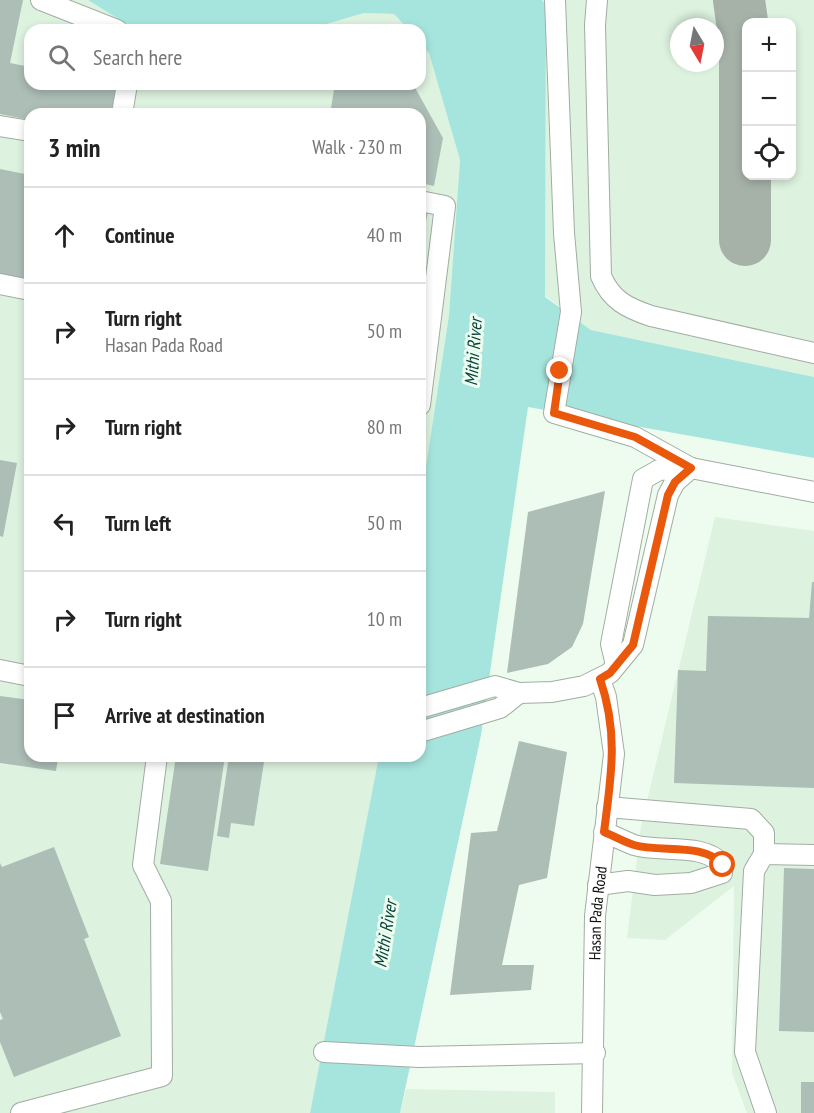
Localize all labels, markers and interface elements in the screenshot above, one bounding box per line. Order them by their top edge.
north arrow [670,18,724,72]
map controls [742,18,796,180]
button: + [742,18,796,72]
search box [24,24,426,90]
icon: search [45,41,78,74]
text: Search here [93,43,182,71]
button: − [742,72,796,126]
button: locate [742,126,796,180]
text: 3 min [48,131,101,164]
text: Walk · 230 m [312,134,402,160]
icon: ahead [48,219,81,252]
text: Continue [105,221,175,249]
text: 40 m [367,222,402,248]
text: Turn right [105,304,182,332]
water label: Mithi River [459,314,487,387]
icon: right [48,315,81,348]
text: 50 m [367,318,402,344]
text: Hasan Pada Road [105,332,223,358]
route end [546,357,572,383]
icon: right [48,411,81,444]
text: Turn right [105,413,182,441]
text: 80 m [367,414,402,440]
icon: left [48,507,81,540]
text: Turn left [105,509,171,537]
text: 50 m [367,510,402,536]
icon: right [48,603,81,636]
text: Turn right [105,605,182,633]
text: 10 m [367,606,402,632]
icon: arrive [48,699,81,732]
text: Arrive at destination [105,701,265,729]
route start [709,851,735,877]
street label: Hasan Pada Road [584,865,611,960]
water label: Mithi River [368,896,402,969]

